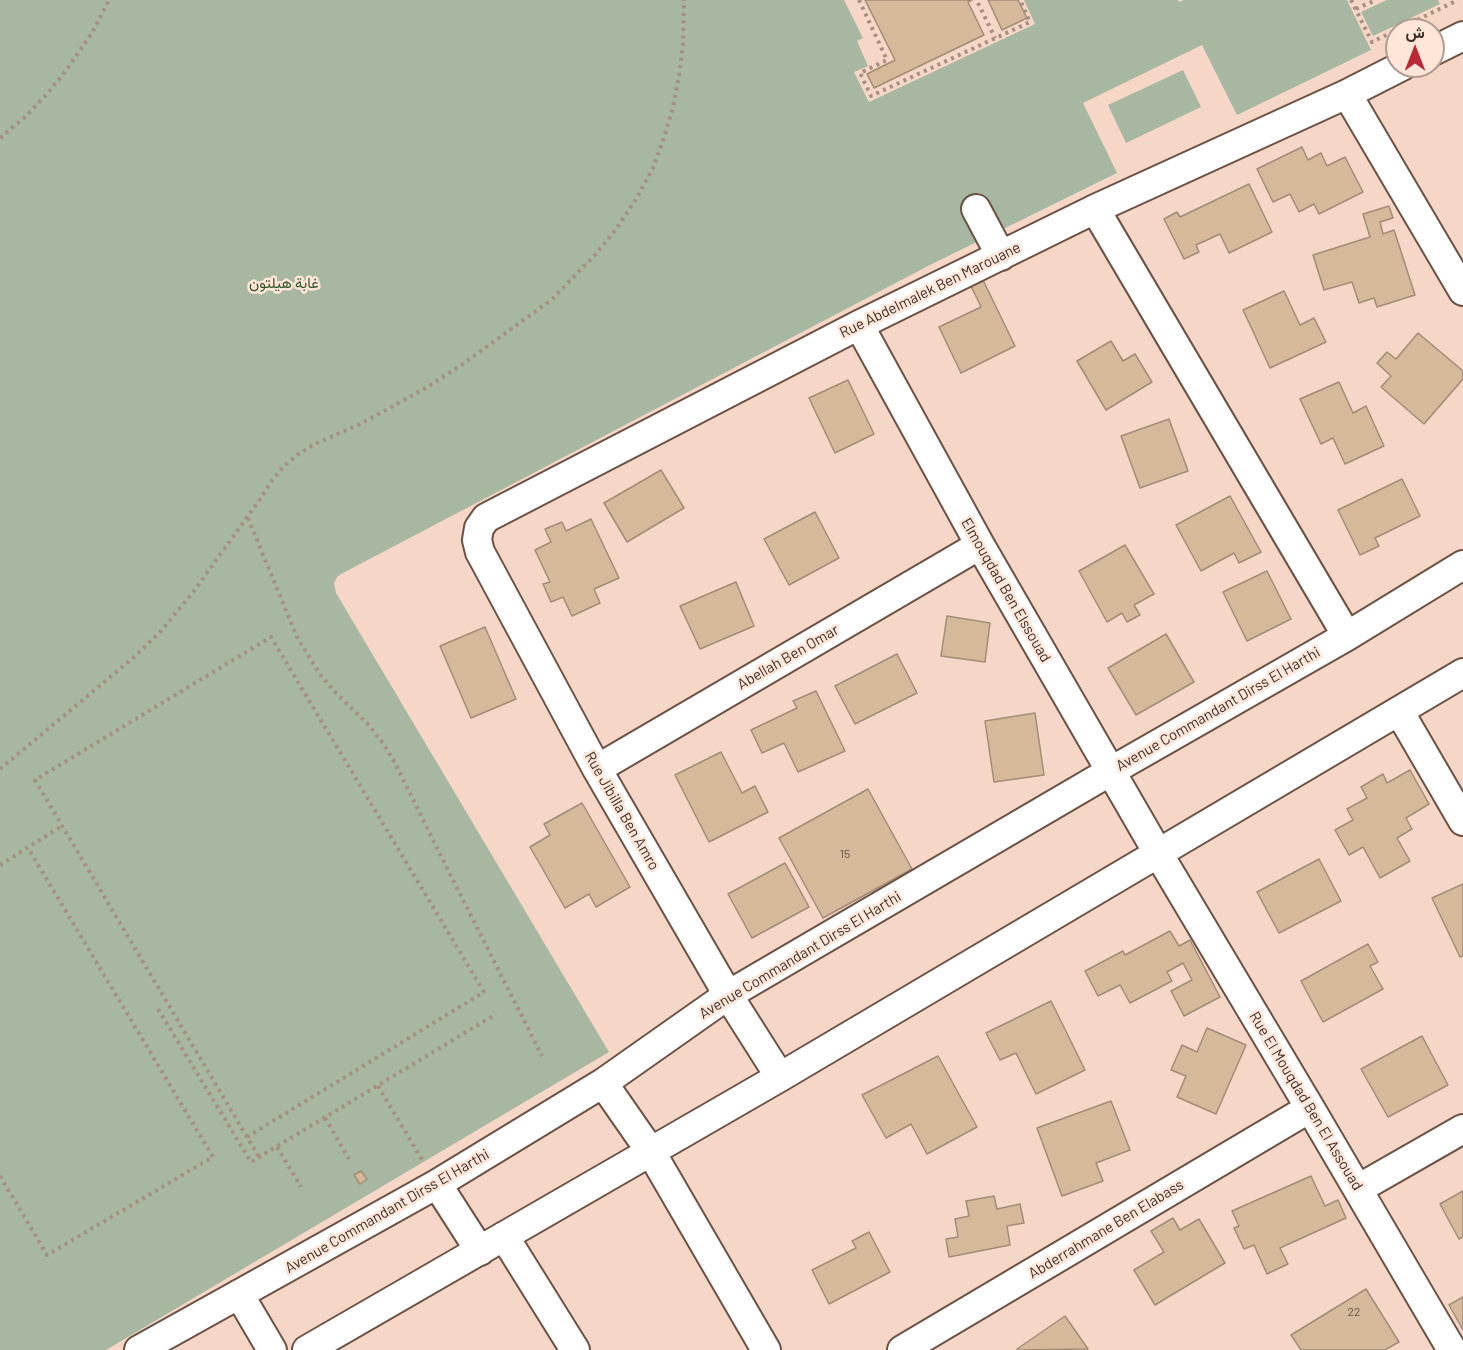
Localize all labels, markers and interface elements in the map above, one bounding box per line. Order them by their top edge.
north arrow [1385,18,1445,78]
text: ش [1405,22,1425,41]
street label: Rue Abdelmalek Ben Marouane [837,238,1023,342]
park label: غابة هيلتون [249,274,319,292]
street label: Elmouqdad Ben Elssouad [957,515,1055,665]
street label: Abellah Ben Omar [734,621,842,693]
street label: Avenue Commandant Dirss El Harthi [1113,643,1323,775]
street label: Rue Jibilla Ben Amro [581,749,663,873]
house number: 15 [840,847,850,861]
street label: Avenue Commandant Dirss El Harthi [696,887,904,1023]
street label: Rue El Mouqdad Ben El Assouad [1245,1008,1367,1194]
street label: Avenue Commandant Dirss El Harthi [282,1145,492,1277]
street label: Abderrahmane Ben Elabass [1025,1175,1187,1283]
house number: 22 [1348,1305,1360,1319]

